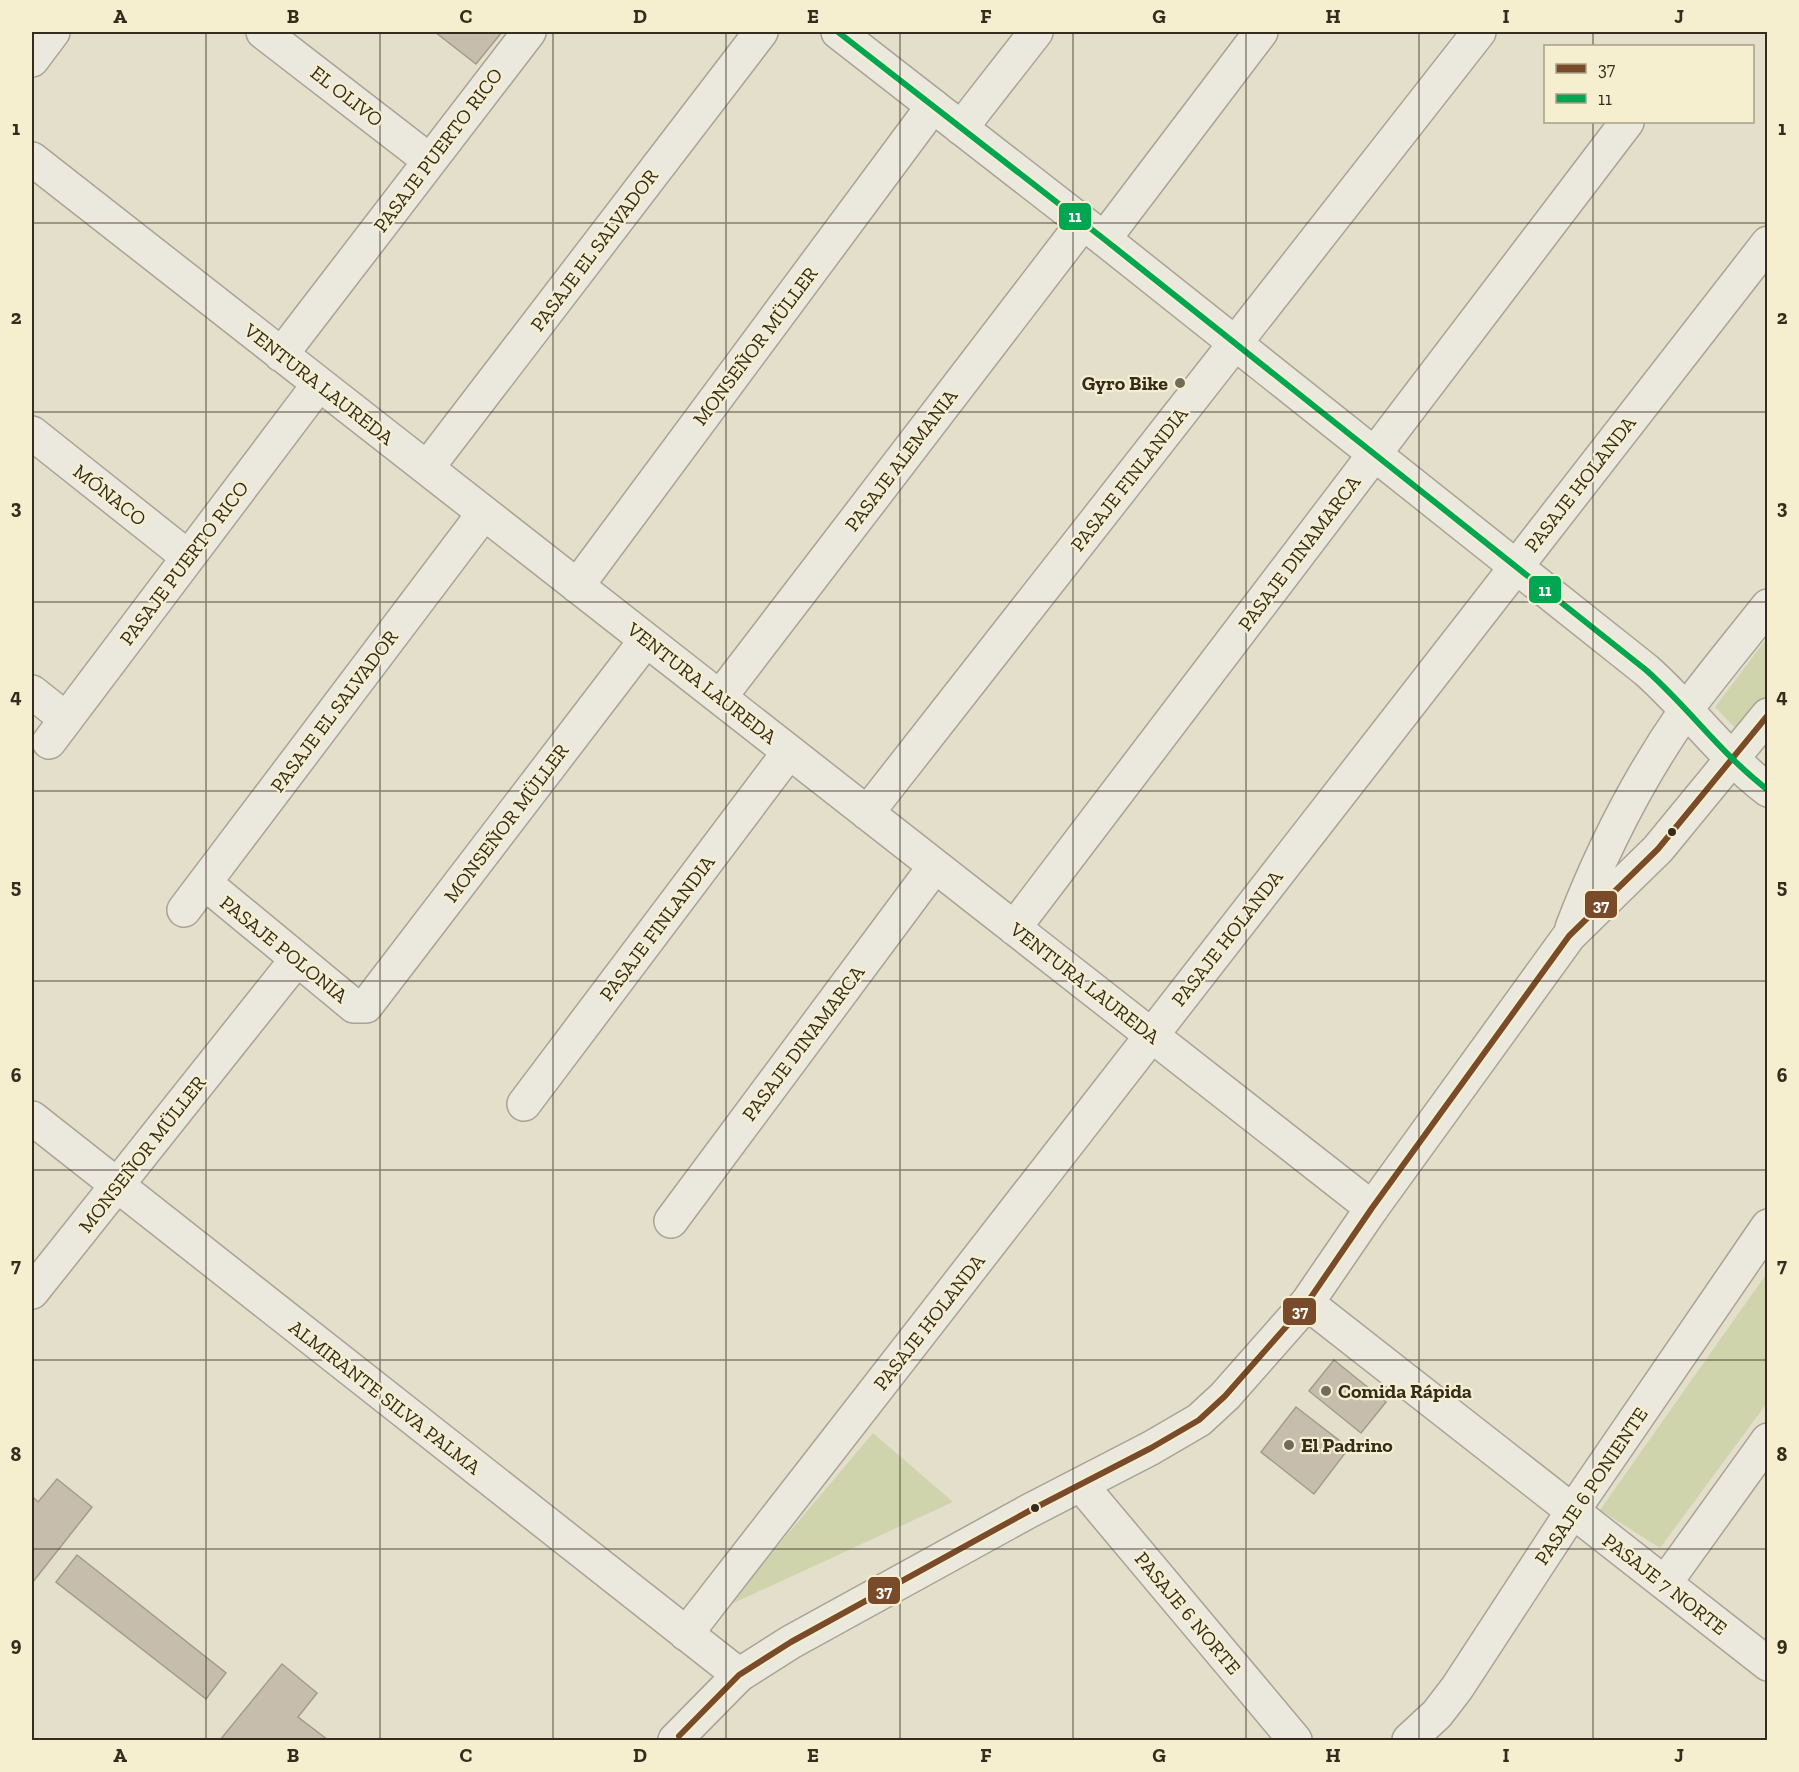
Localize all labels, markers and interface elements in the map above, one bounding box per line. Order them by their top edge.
text: A [113,4,127,28]
text: B [287,4,299,28]
text: C [460,4,473,28]
text: D [633,4,647,28]
text: E [807,4,819,28]
text: F [980,4,992,28]
text: G [1152,4,1166,28]
text: H [1325,4,1341,28]
text: I [1502,4,1510,28]
text: J [1674,4,1684,28]
legend [1544,45,1754,123]
text: 37 [1598,58,1616,80]
street label: EL OLIVO [306,60,388,132]
street label: PASAJE PUERTO RICO [368,63,508,237]
text: 11 [1598,88,1612,110]
text: 1 [12,116,20,140]
text: 1 [1778,116,1786,140]
street label: PASAJE EL SALVADOR [525,164,663,336]
line badge: 11 [1058,202,1092,231]
text: 11 [1069,207,1082,226]
street label: MONSEÑOR MÜLLER [687,261,823,430]
text: 2 [11,305,22,329]
text: 2 [1777,305,1788,329]
street label: VENTURA LAUREDA [239,317,399,451]
place label: Gyro Bike [1082,371,1168,395]
marker: Gyro Bike [1173,376,1187,390]
street label: PASAJE ALEMANIA [840,383,963,536]
street label: PASAJE FINLANDIA [1065,401,1193,556]
street label: PASAJE HOLANDA [1519,410,1641,557]
street label: MÓNACO [69,459,151,531]
street label: PASAJE DINAMARCA [1233,470,1366,635]
street label: PASAJE PUERTO RICO [114,476,254,650]
text: 3 [11,495,22,519]
text: 3 [1777,495,1788,519]
line badge: 11 [1528,575,1562,604]
text: 11 [1539,581,1552,600]
street label: VENTURA LAUREDA [622,616,782,750]
street label: PASAJE EL SALVADOR [265,625,403,797]
text: 4 [10,684,22,708]
text: 4 [1776,684,1788,708]
street label: MONSEÑOR MÜLLER [438,738,574,907]
unlabelled marker [1666,826,1678,838]
street label: PASAJE FINLANDIA [594,850,720,1006]
street label: PASAJE HOLANDA [1166,864,1288,1011]
text: 5 [11,874,21,898]
text: 5 [1777,874,1787,898]
street label: PASAJE POLONIA [215,890,353,1008]
line badge: 37 [1584,890,1618,919]
text: 37 [1593,896,1609,915]
street label: VENTURA LAUREDA [1005,916,1165,1050]
street label: PASAJE DINAMARCA [737,960,870,1125]
text: 6 [11,1063,22,1087]
text: 6 [1777,1063,1788,1087]
street label: MONSEÑOR MÜLLER [73,1070,211,1237]
street label: PASAJE HOLANDA [868,1248,990,1395]
text: 7 [11,1253,21,1277]
text: 7 [1777,1253,1787,1277]
line badge: 37 [1282,1297,1317,1326]
text: 37 [1292,1302,1308,1321]
street label: ALMIRANTE SILVA PALMA [284,1315,486,1480]
place label: Comida Rápida [1338,1379,1472,1403]
marker: Comida Rápida [1319,1384,1333,1398]
street label: PASAJE 6 PONIENTE [1529,1403,1653,1569]
place label: El Padrino [1301,1433,1393,1457]
marker: El Padrino [1282,1438,1296,1452]
text: 8 [11,1442,22,1466]
text: 8 [1777,1442,1788,1466]
unlabelled marker [1029,1502,1041,1514]
street label: PASAJE 7 NORTE [1598,1528,1732,1640]
street label: PASAJE 6 NORTE [1130,1547,1246,1679]
line badge: 37 [867,1576,901,1605]
text: 37 [876,1582,892,1601]
text: 9 [11,1632,22,1656]
text: 9 [1777,1632,1788,1656]
text: A [113,1743,127,1767]
text: B [287,1743,299,1767]
text: C [460,1743,473,1767]
text: D [633,1743,647,1767]
text: E [807,1743,819,1767]
text: F [980,1743,992,1767]
text: G [1152,1743,1166,1767]
text: H [1325,1743,1341,1767]
text: I [1502,1743,1510,1767]
text: J [1674,1743,1684,1767]

